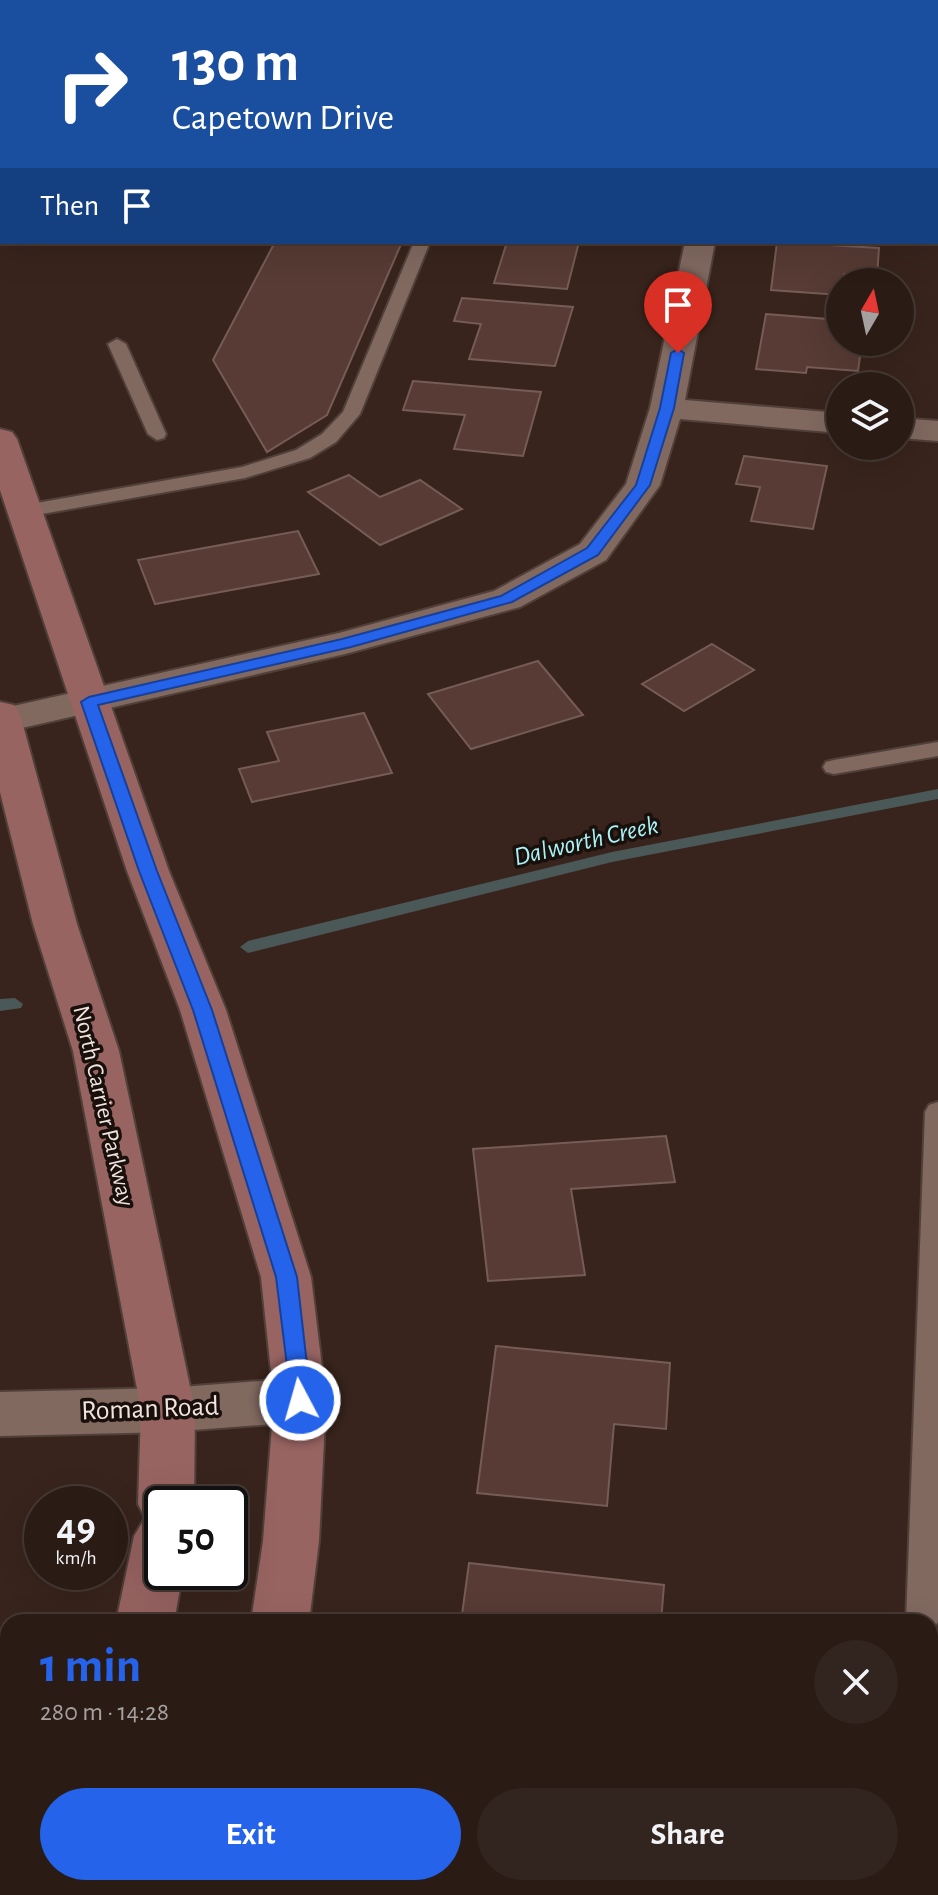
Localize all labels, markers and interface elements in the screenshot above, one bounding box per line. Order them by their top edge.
icon: right [40,32,144,136]
text: 130 m [172,35,299,91]
text: Capetown Drive [172,100,394,136]
icon: arrive [115,184,159,228]
text: Then [40,191,99,221]
north arrow [826,268,914,356]
map controls [826,268,914,460]
pin [644,271,712,353]
icon: arrive [656,283,700,327]
button: layers [826,372,914,460]
water label: Dalworth Creek [511,812,661,870]
street label: North Carrier Parkway [68,1003,138,1209]
position arrow [258,1358,342,1442]
street label: Roman Road [81,1393,219,1425]
speed limit sign: 50 [144,1486,248,1590]
text: 49 [56,1508,96,1548]
text: km/h [55,1548,97,1568]
button: close [814,1640,898,1724]
text: 1 min [40,1643,141,1691]
text: 280 m · 14:28 [40,1699,169,1725]
button: Exit [40,1788,461,1880]
button: Share [477,1788,898,1880]

